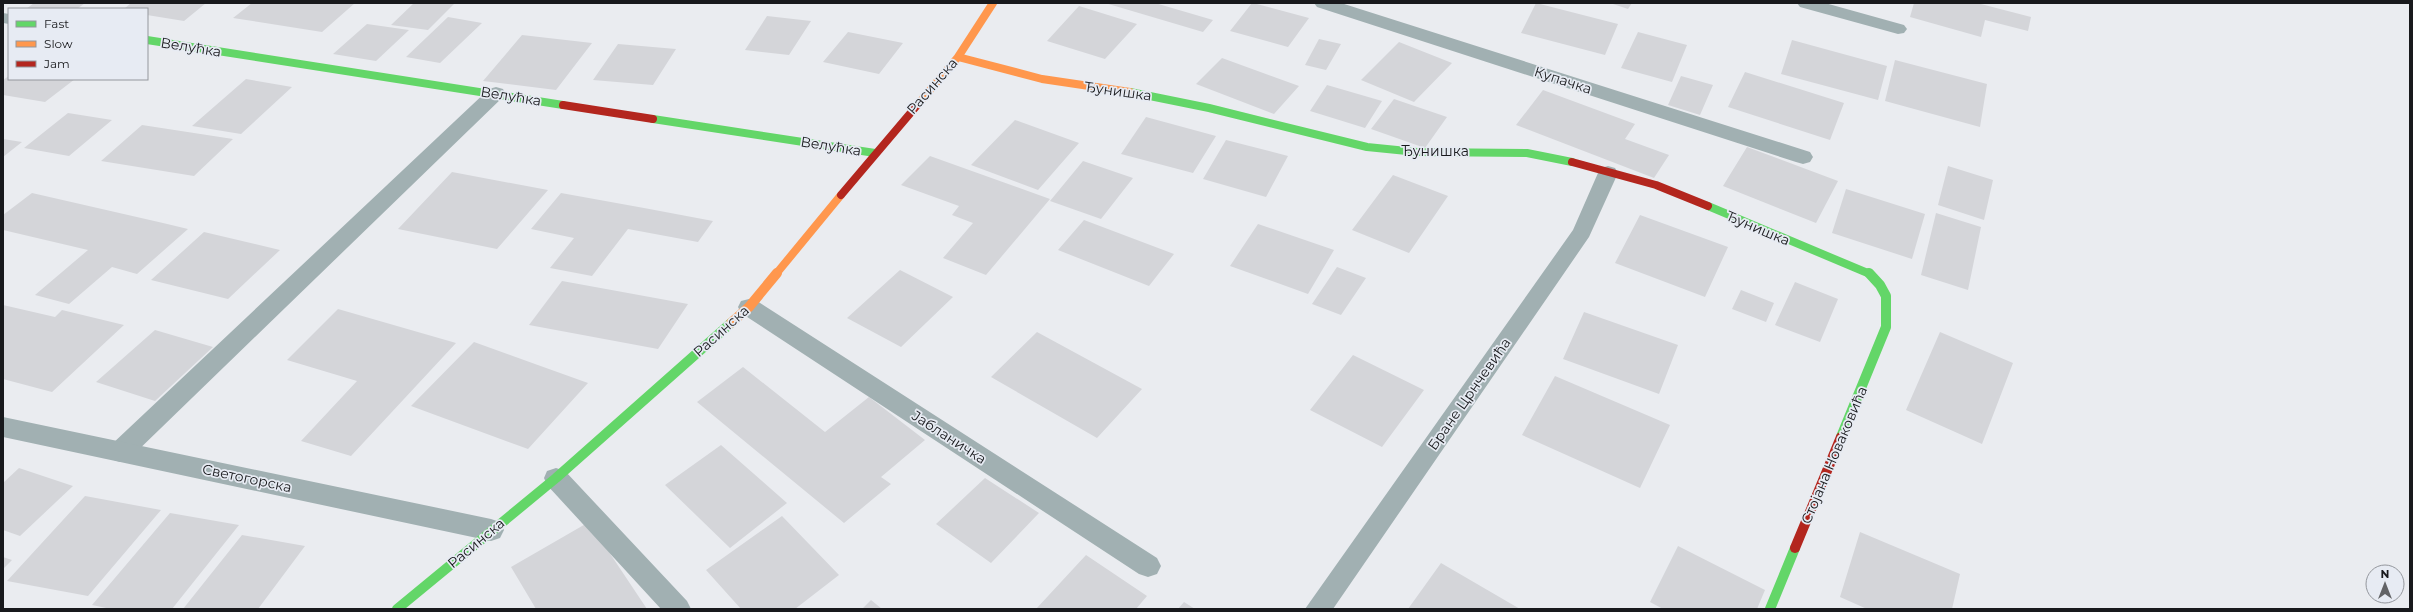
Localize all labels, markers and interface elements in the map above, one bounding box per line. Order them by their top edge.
legend [8,8,148,80]
text: Fast [44,16,69,31]
street label: Велућка [159,33,223,61]
text: Slow [44,36,73,51]
street label: Расинска [903,54,961,118]
text: Jam [43,56,70,71]
street label: Купачка [1532,62,1594,98]
street label: Ђунишка [1083,77,1153,105]
street label: Велућка [479,82,543,110]
street label: Велућка [799,132,863,160]
street label: Ђунишка [1401,142,1469,160]
street label: Ђунишка [1723,207,1793,249]
street label: Расинска [689,301,753,361]
street label: Бране Црнчевића [1423,334,1515,454]
street label: Стојана Новаковића [1797,383,1871,527]
street label: Јабланичка [908,406,990,468]
street label: Светогорска [201,460,293,496]
street label: Расинска [444,514,508,572]
north arrow [2365,564,2405,604]
text: N [2381,567,2389,581]

